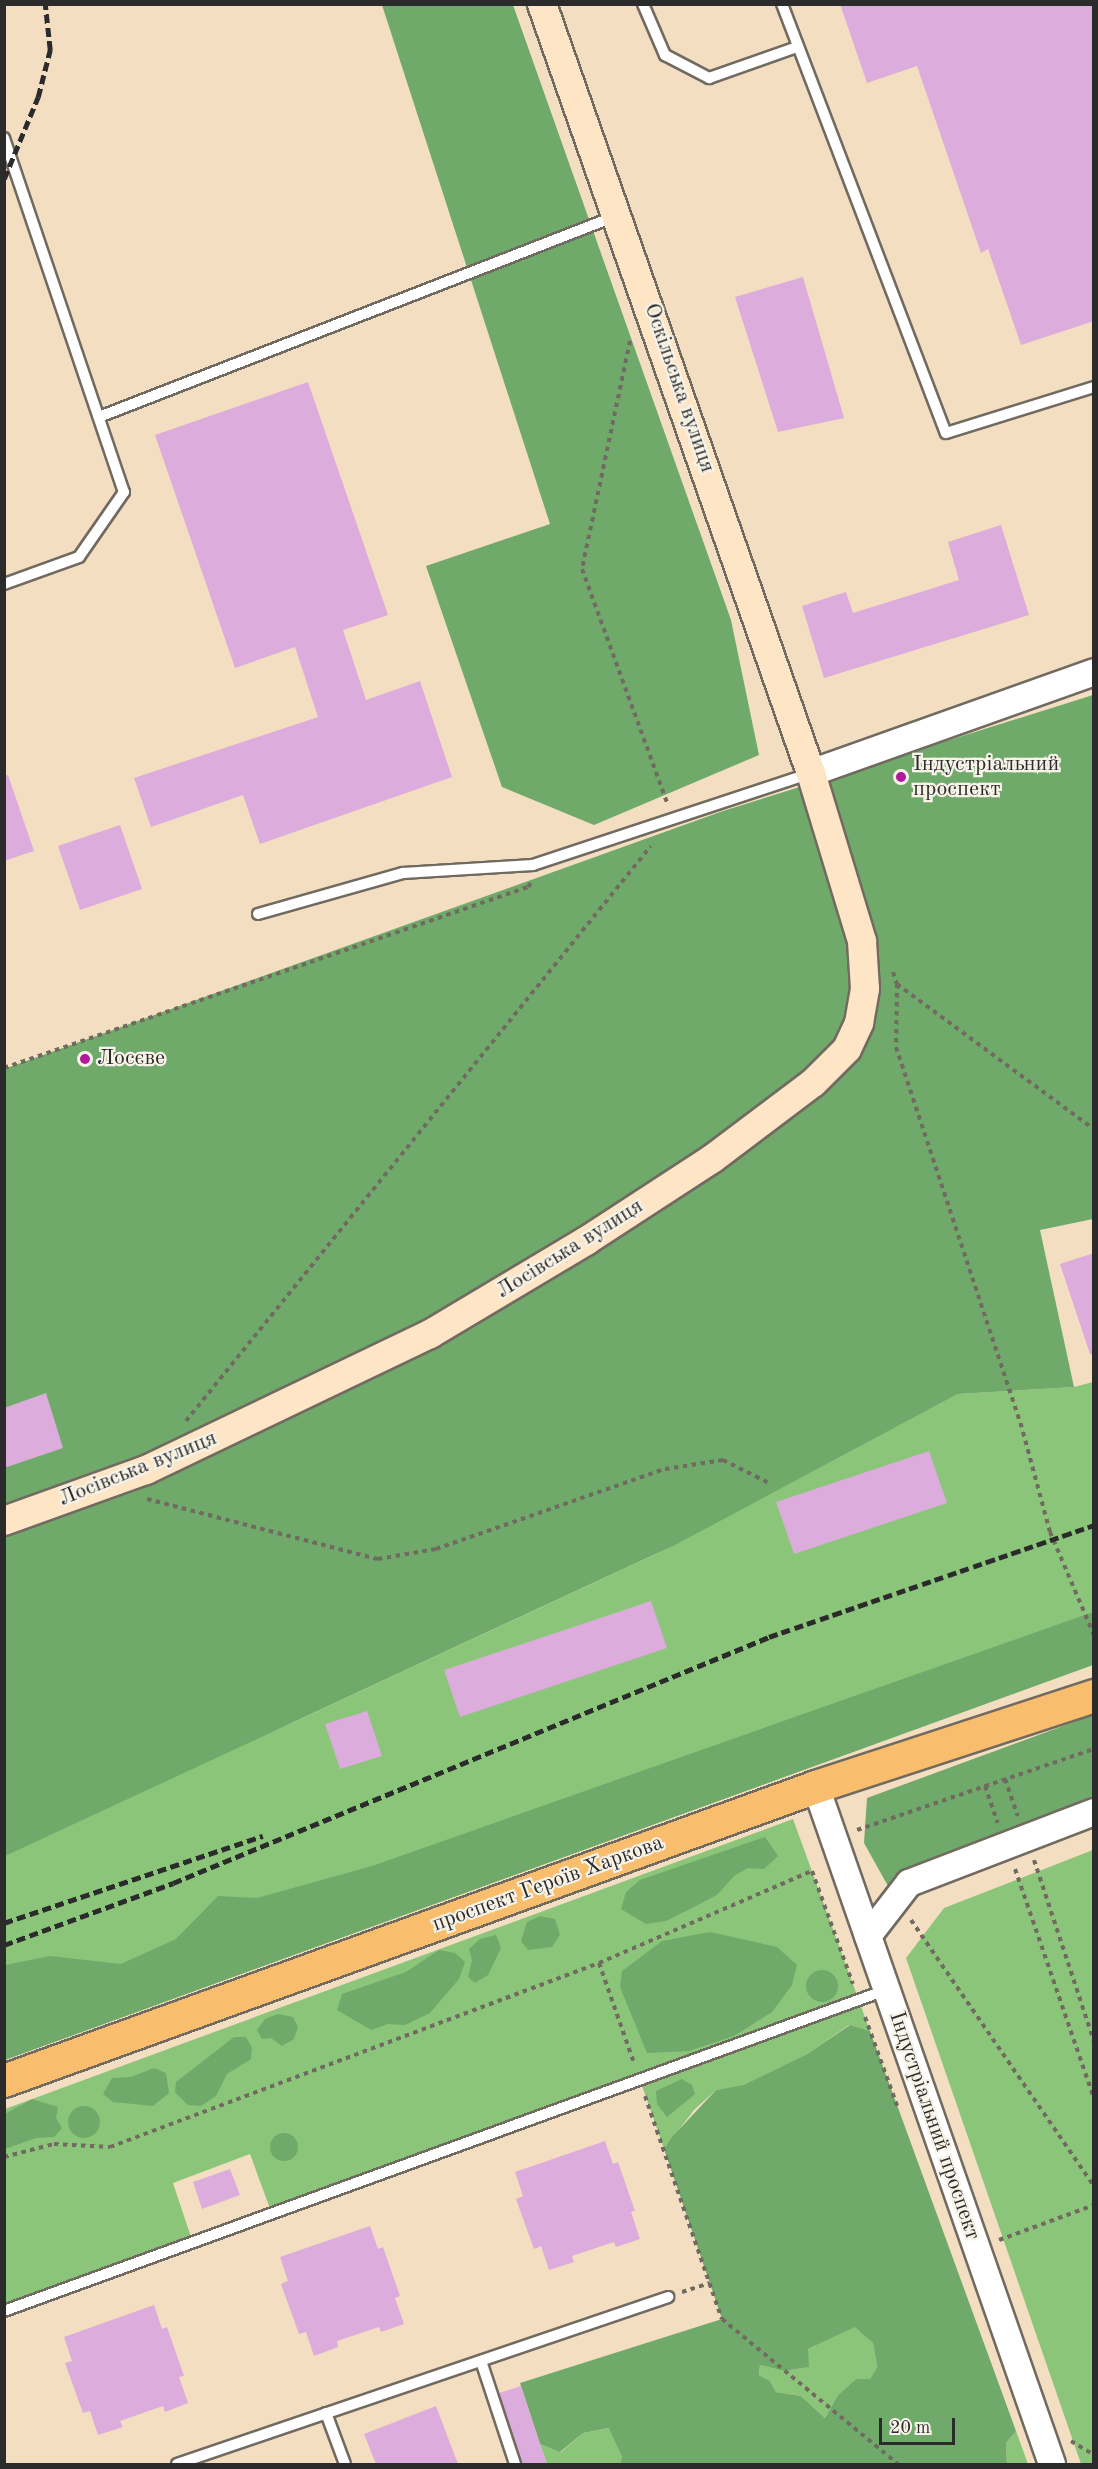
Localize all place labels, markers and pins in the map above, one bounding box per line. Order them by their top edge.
place label: Індустріальний проспект [913,751,1059,802]
marker: Індустріальний проспект [894,770,908,784]
place label: Лосєве [97,1046,165,1072]
marker: Лосєве [78,1052,92,1066]

